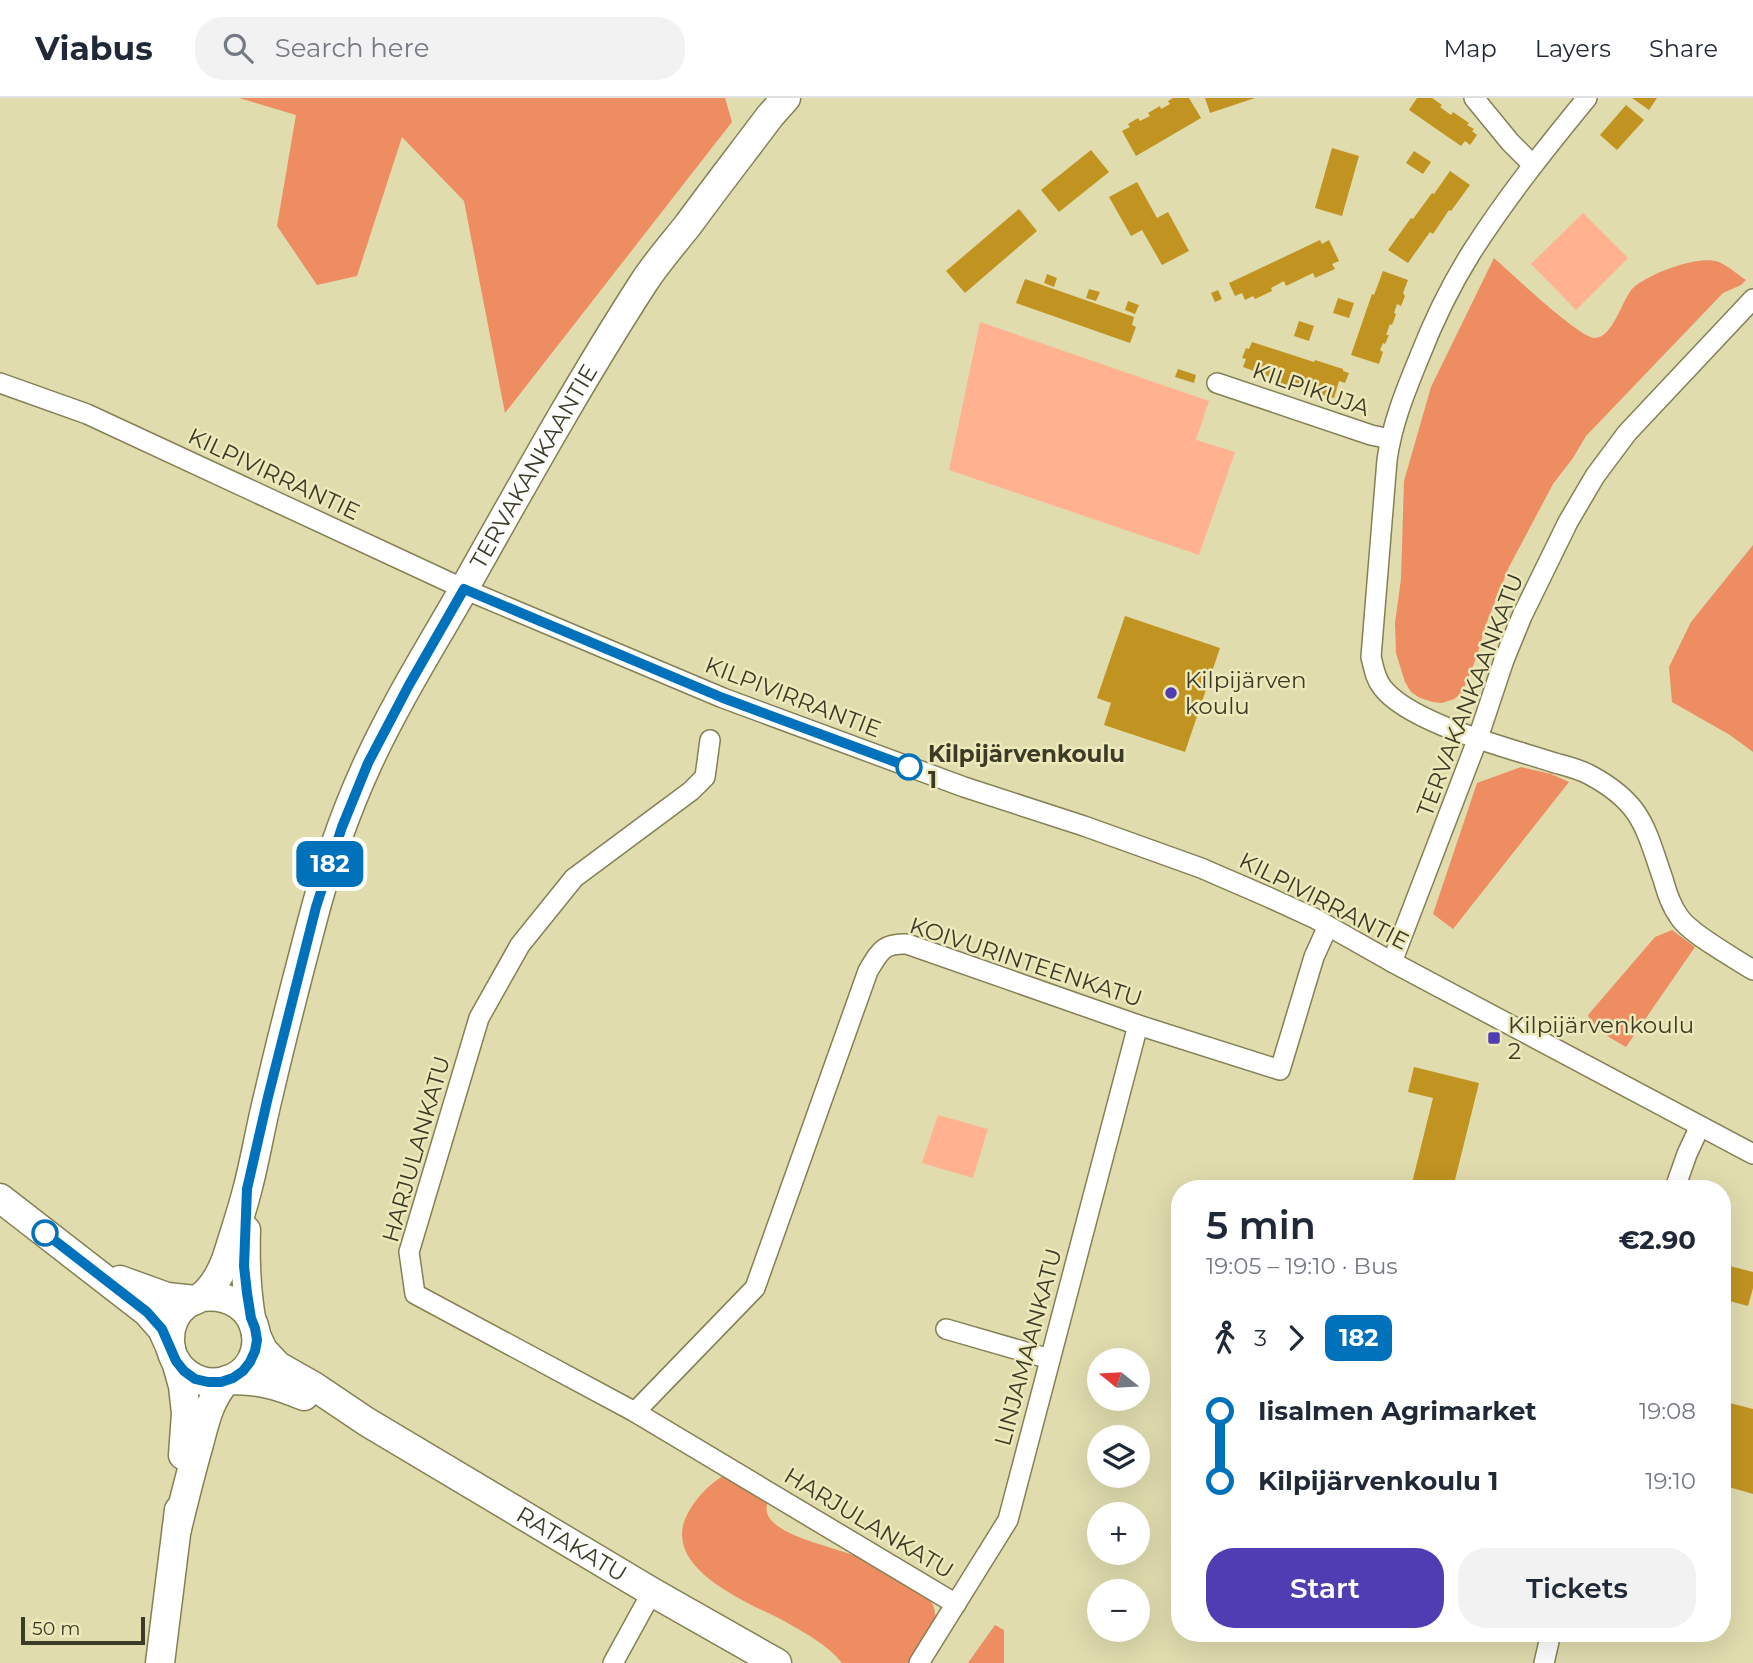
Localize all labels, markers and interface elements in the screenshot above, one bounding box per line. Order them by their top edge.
search box [195,17,685,80]
text: Viabus [35,28,153,68]
icon: search [219,29,257,67]
text: Search here [275,32,429,64]
text: Map [1443,34,1497,63]
text: Layers [1535,34,1611,63]
text: Share [1649,34,1718,63]
street label: KILPIKUJA [1249,356,1374,422]
street label: TERVAKANKAANTIE [464,359,603,574]
street label: KILPIVIRRANTIE [184,422,364,526]
street label: TERVAKANKAANKATU [1411,570,1529,820]
street label: KILPIVIRRANTIE [701,651,885,743]
place label: Kilpijärven koulu [1185,666,1307,720]
marker: Kilpijärven koulu [1163,685,1179,701]
place label: Kilpijärvenkoulu 1 [928,740,1125,794]
marker: Kilpijärvenkoulu 1 [896,754,922,780]
line badge: 182 [290,841,370,887]
street label: KILPIVIRRANTIE [1235,846,1413,956]
text: 182 [310,849,350,878]
street label: KOIVURINTEENKATU [906,911,1146,1013]
place label: Kilpijärvenkoulu 2 [1508,1011,1694,1065]
marker: Kilpijärvenkoulu 2 [1486,1030,1502,1046]
street label: HARJULANKATU [376,1053,456,1245]
text: 5 min [1206,1202,1316,1249]
unlabelled marker [32,1220,58,1246]
text: €2.90 [1618,1224,1696,1256]
street label: LINJAMAANKATU [988,1245,1068,1449]
text: 19:05 – 19:10 · Bus [1206,1252,1398,1280]
icon: walk [1206,1319,1244,1357]
icon: forward [1277,1319,1315,1357]
text: 182 [1339,1323,1378,1352]
text: 3 [1254,1324,1267,1352]
north arrow [1087,1348,1150,1410]
map controls [1087,1348,1150,1642]
text: Iisalmen Agrimarket [1258,1395,1537,1427]
text: 19:08 [1639,1397,1696,1425]
button: layers [1087,1425,1150,1488]
street label: HARJULANKATU [779,1461,959,1585]
text: Kilpijärvenkoulu 1 [1258,1465,1498,1497]
text: 19:10 [1645,1467,1696,1495]
street label: RATAKATU [511,1500,632,1588]
button: + [1087,1502,1150,1565]
button: Start [1206,1548,1444,1628]
button: Tickets [1458,1548,1696,1628]
button: − [1087,1579,1150,1642]
scale bar [21,1614,145,1646]
text: 50 m [32,1617,80,1640]

